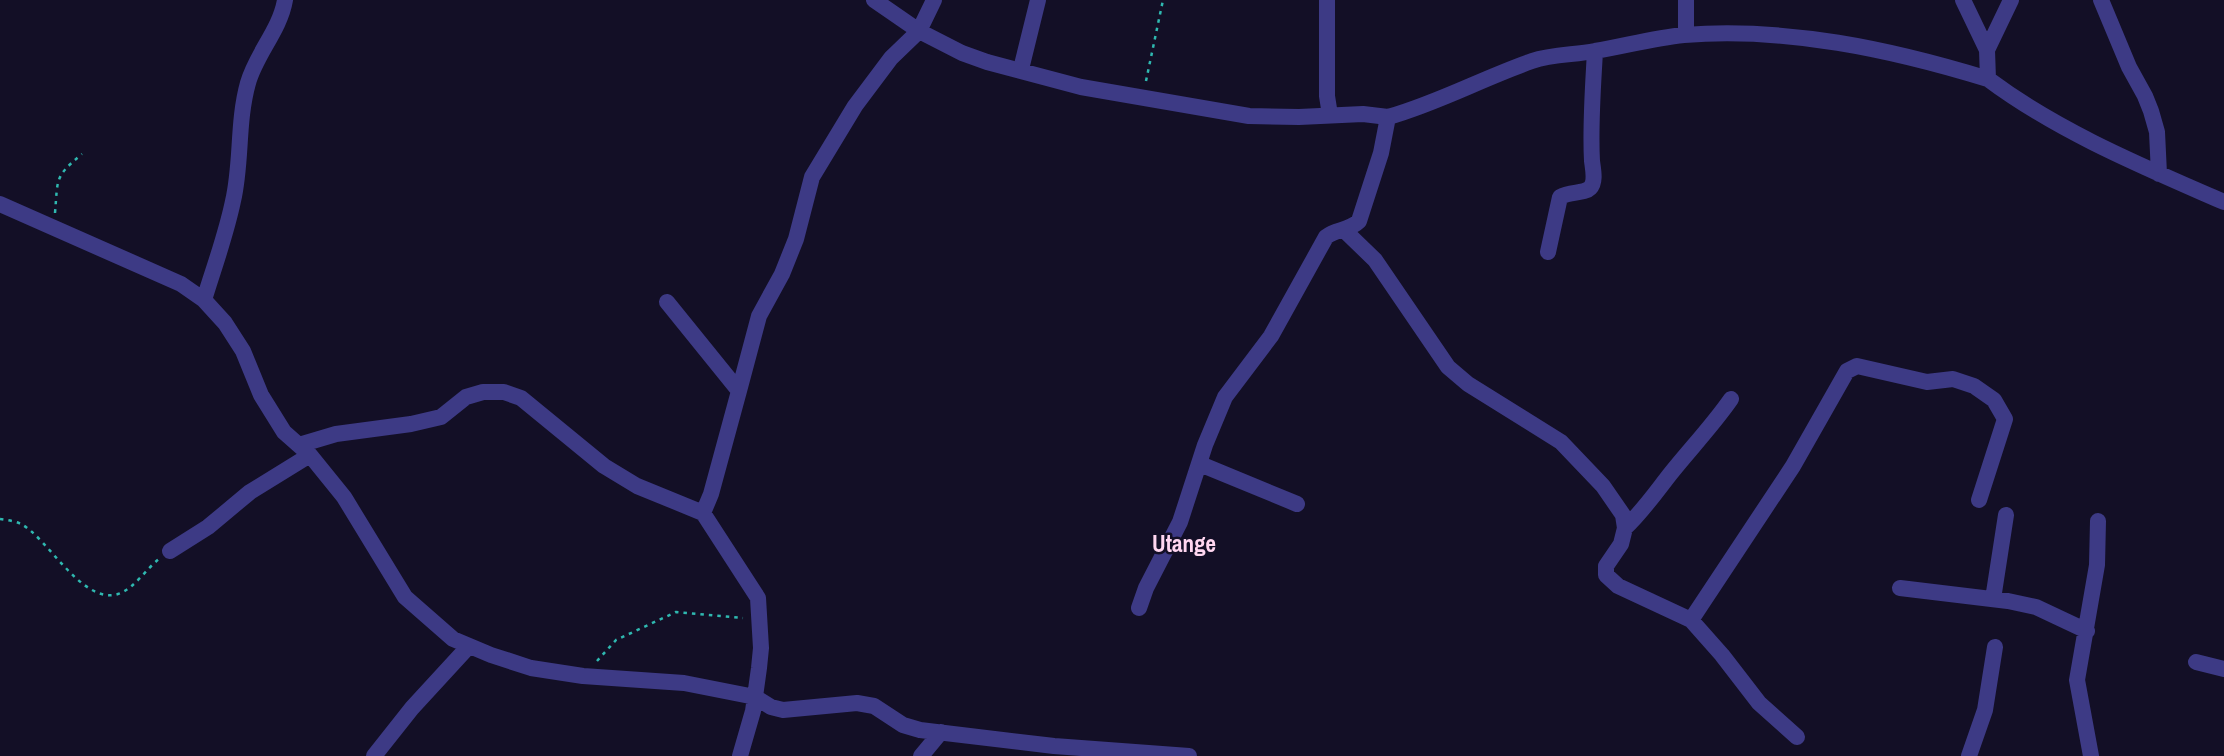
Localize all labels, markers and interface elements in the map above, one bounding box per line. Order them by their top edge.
district label: Utange [1152,528,1216,559]

